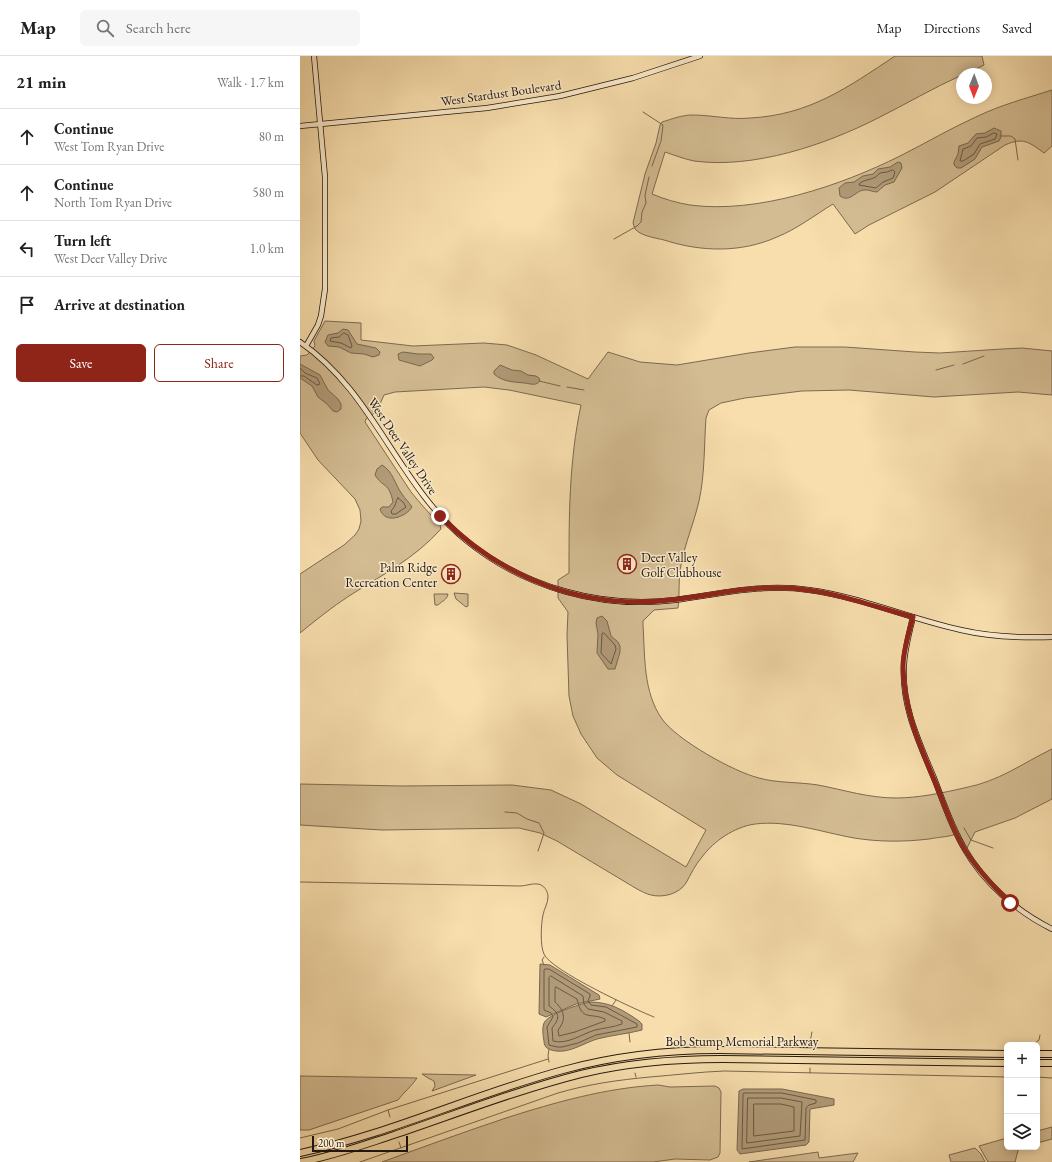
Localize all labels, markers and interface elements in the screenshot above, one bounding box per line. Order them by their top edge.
search box [80,10,360,46]
text: Map [20,15,56,40]
icon: search [94,17,116,39]
text: Search here [126,18,191,37]
text: Map [876,19,902,37]
text: Directions [924,19,980,37]
text: Saved [1002,19,1032,37]
north arrow [956,68,992,104]
text: 21 min [16,71,66,93]
text: Walk · 1.7 km [217,74,284,91]
street label: West Stardust Boulevard [440,76,563,110]
text: Continue [54,119,114,138]
icon: ahead [16,126,38,148]
text: 80 m [259,128,284,145]
text: West Tom Ryan Drive [54,138,164,155]
text: Continue [54,175,114,194]
icon: ahead [16,182,38,204]
text: 580 m [253,184,284,201]
text: North Tom Ryan Drive [54,194,172,211]
text: Turn left [54,231,111,250]
icon: left [16,238,38,260]
text: 1.0 km [250,240,284,257]
text: West Deer Valley Drive [54,250,167,267]
icon: arrive [16,294,38,316]
text: Arrive at destination [54,295,185,314]
button: Save [16,344,146,382]
button: Share [154,344,284,382]
street label: West Deer Valley Drive [364,394,442,498]
route end [431,507,449,525]
place label: Deer Valley Golf Clubhouse [641,549,722,581]
building icon: Deer Valley Golf Clubhouse [616,553,638,575]
place label: Palm Ridge Recreation Center [345,559,438,591]
building icon: Palm Ridge Recreation Center [440,563,462,585]
route start [1001,894,1019,912]
street label: Bob Stump Memorial Parkway [666,1033,819,1050]
map controls [1004,1042,1040,1150]
button: + [1004,1042,1040,1078]
button: − [1004,1078,1040,1114]
button: layers [1004,1114,1040,1150]
scale bar [312,1134,408,1153]
text: 200 m [318,1136,345,1150]

